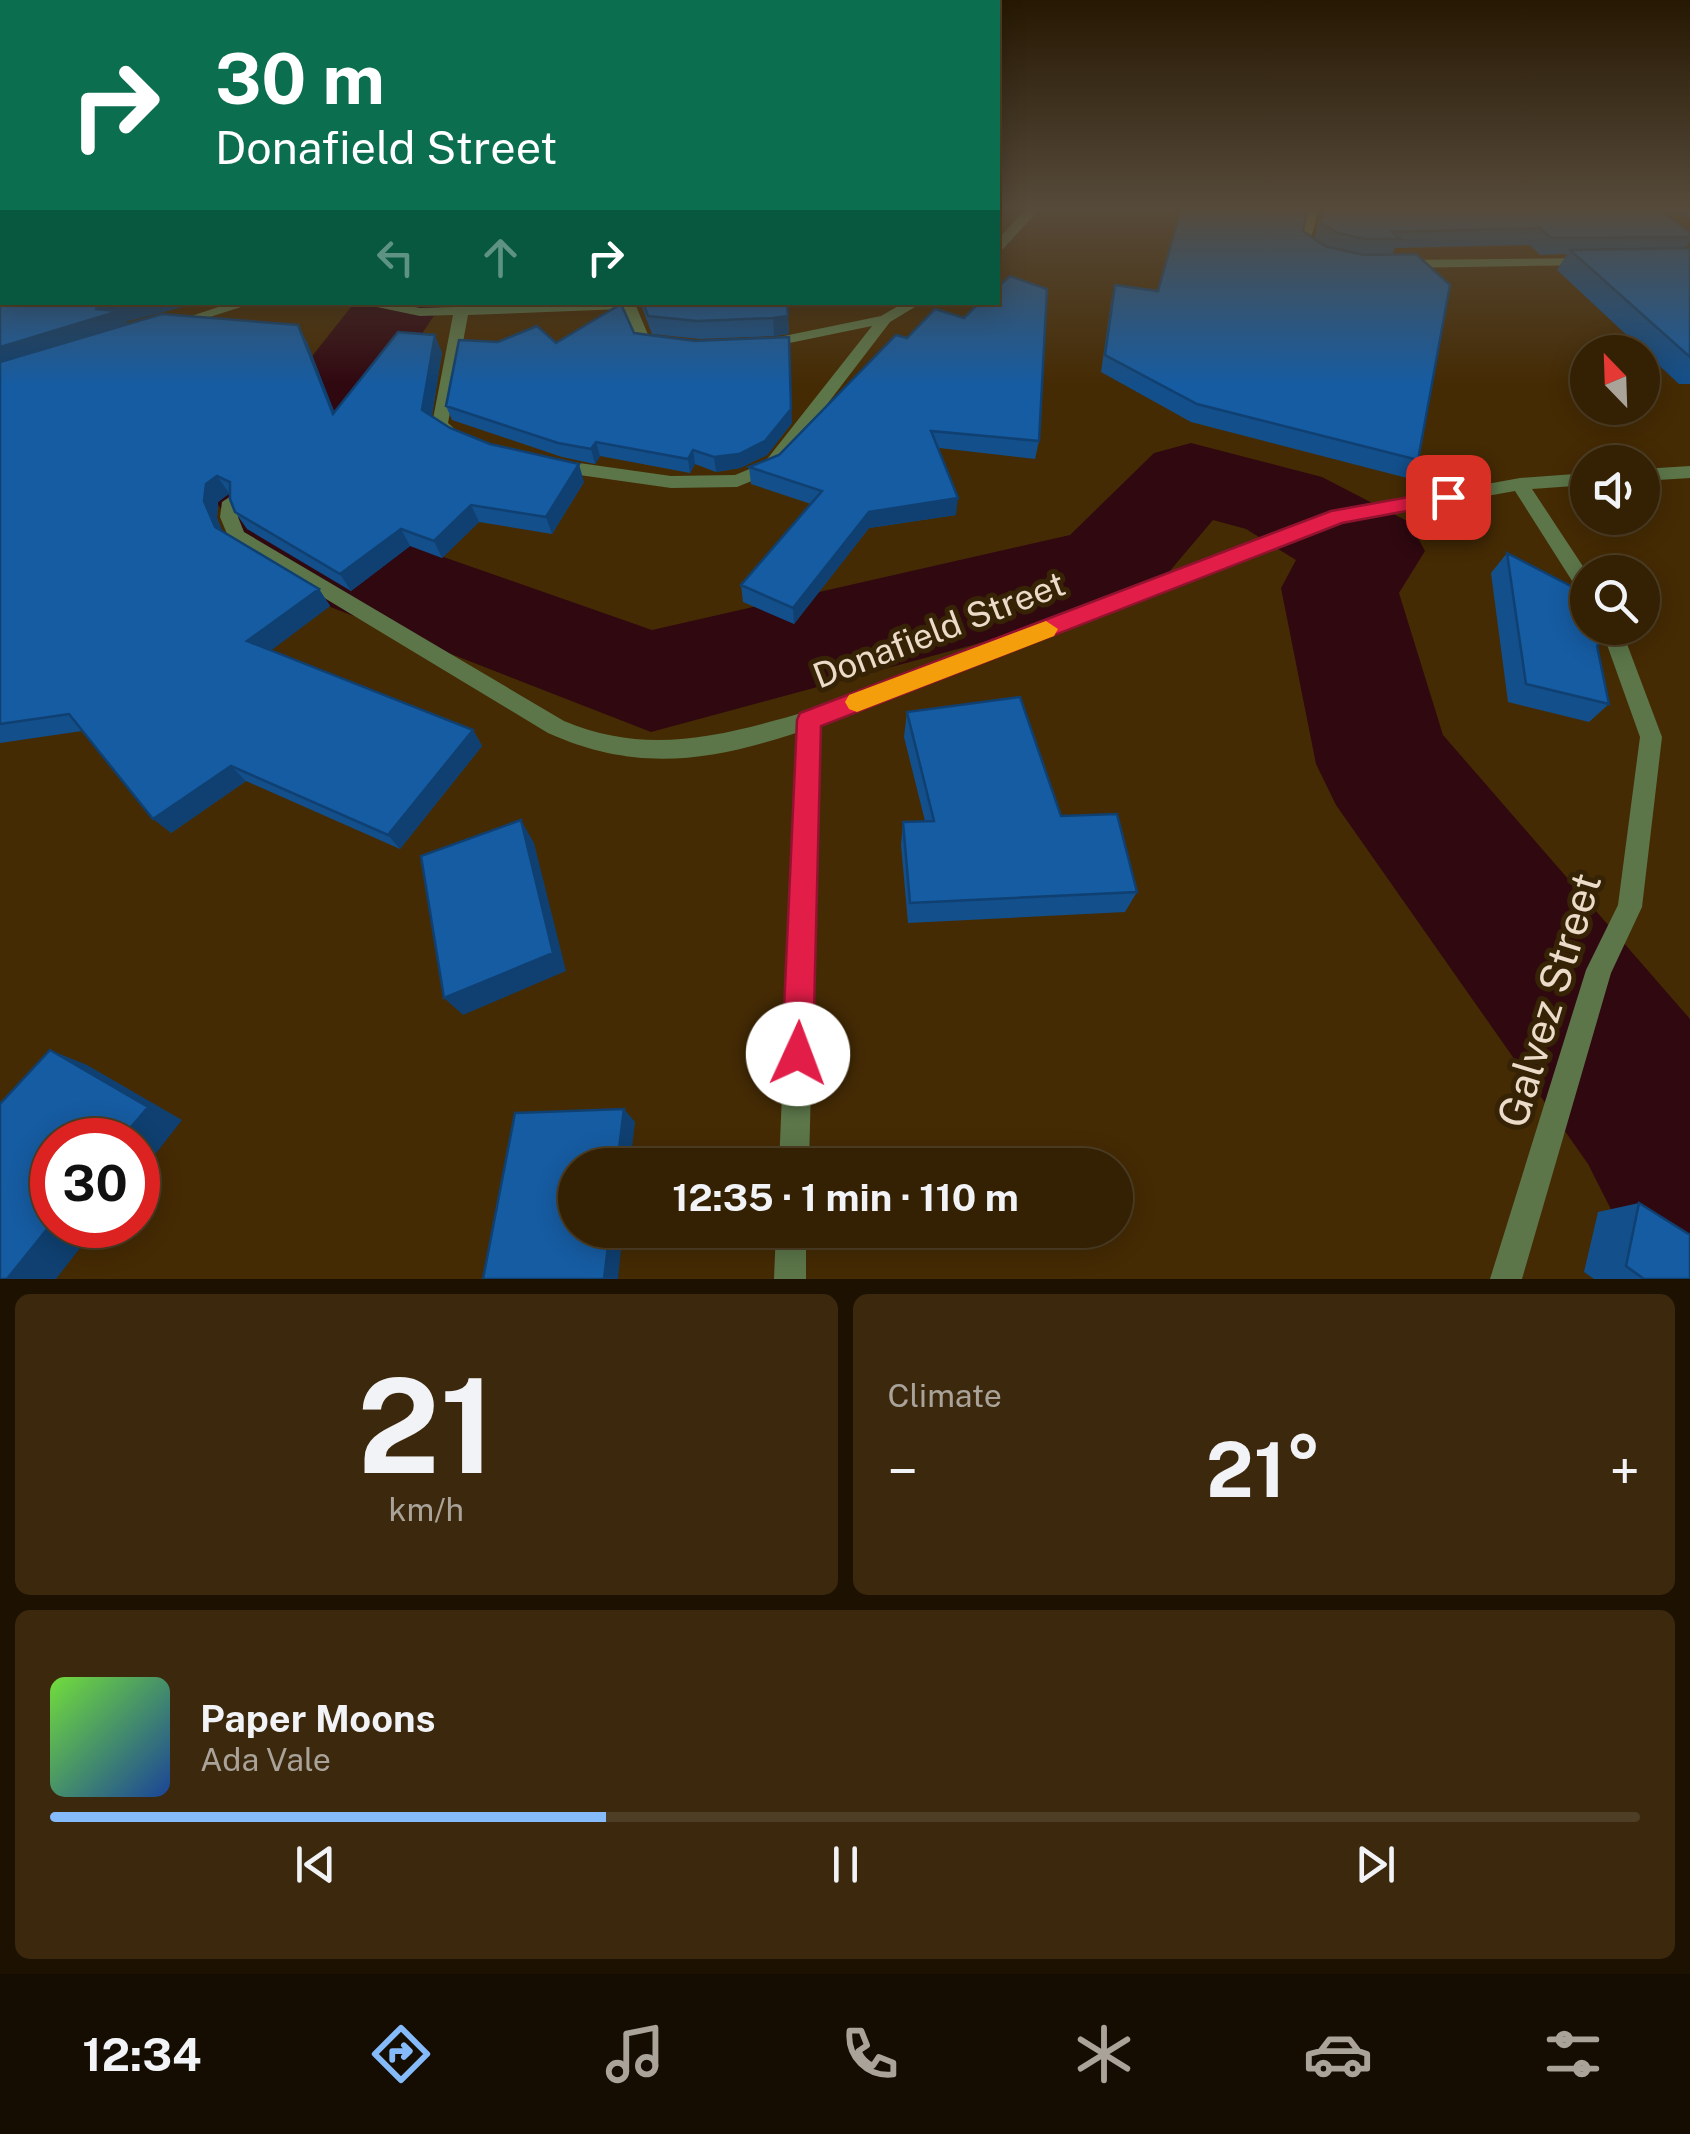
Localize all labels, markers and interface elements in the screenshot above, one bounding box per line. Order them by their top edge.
text: 30 m [215,37,385,120]
icon: right [50,40,180,170]
text: Donafield Street [215,121,558,174]
icon: left [368,230,423,285]
icon: ahead [473,230,528,285]
icon: right [578,230,633,285]
north arrow [1570,335,1660,425]
map controls [1570,335,1660,645]
button: sound [1570,445,1660,535]
pin [1406,455,1491,540]
icon: arrive [1421,470,1476,525]
button: search [1570,555,1660,645]
street label: Donafield Street [807,563,1071,696]
street label: Galvez Street [1487,867,1610,1133]
position arrow [746,1002,850,1106]
speed limit sign: 30 [30,1118,160,1248]
text: 12:35 · 1 min · 110 m [672,1175,1019,1220]
text: 21 [357,1350,495,1502]
text: Climate [888,1377,1002,1414]
text: 21° [1206,1426,1321,1514]
text: − [888,1439,918,1503]
text: + [1610,1439,1640,1503]
text: km/h [389,1491,464,1528]
text: Paper Moons [200,1696,435,1741]
text: Ada Vale [200,1741,331,1778]
icon: previous [288,1837,343,1892]
icon: pause [818,1837,873,1892]
icon: next [1348,1837,1403,1892]
icon: directions [366,2019,436,2089]
icon: music [600,2019,670,2089]
icon: phone [835,2019,905,2089]
icon: climate [1069,2019,1139,2089]
icon: car [1303,2019,1373,2089]
icon: filters [1538,2019,1608,2089]
text: 12:34 [82,2028,201,2081]

